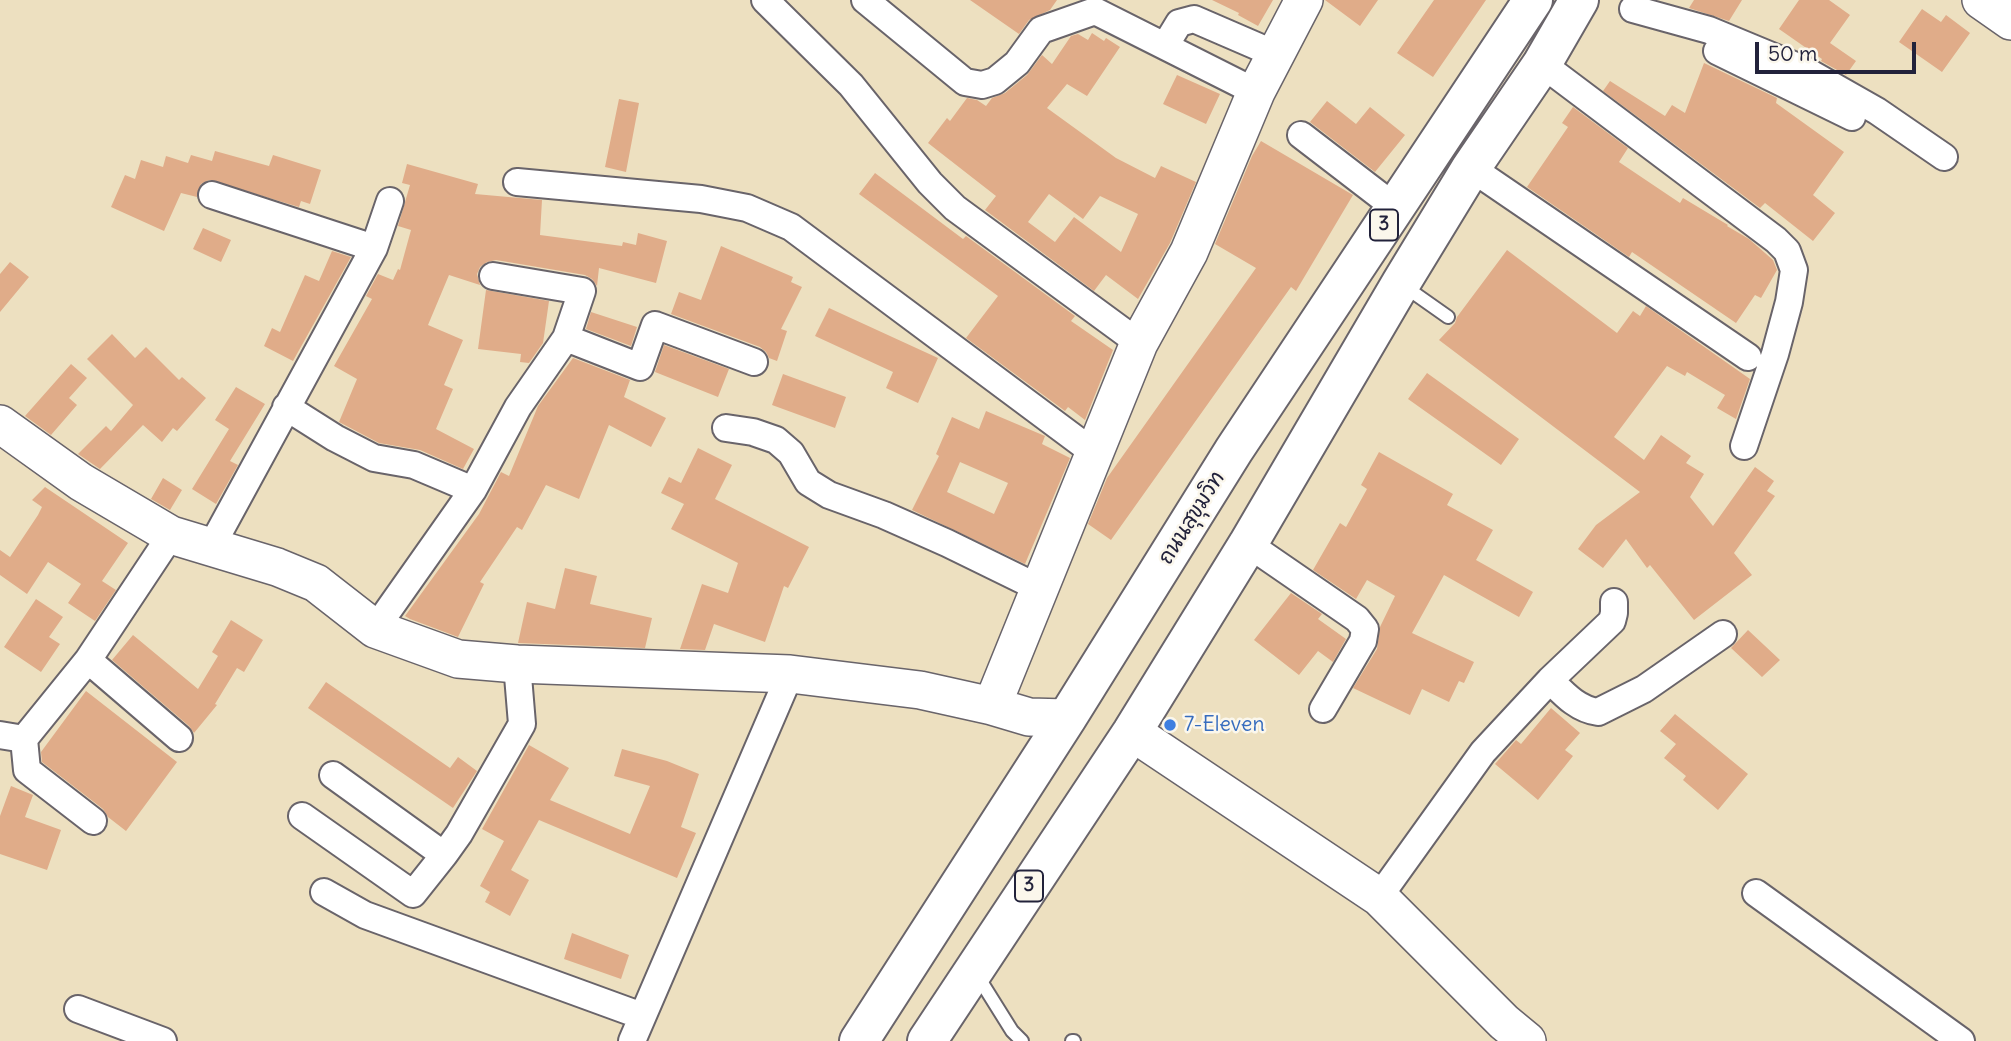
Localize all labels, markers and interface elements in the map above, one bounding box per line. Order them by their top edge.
scale bar [1759,28,1920,72]
text: 50 m [1768,40,1817,67]
road number: 3 [1370,210,1398,241]
street label: ถนนสุขุมวิท [1153,467,1231,569]
place label: 7-Eleven [1184,712,1265,738]
marker: 7-Eleven [1162,717,1178,733]
road number: 3 [1015,870,1043,902]

